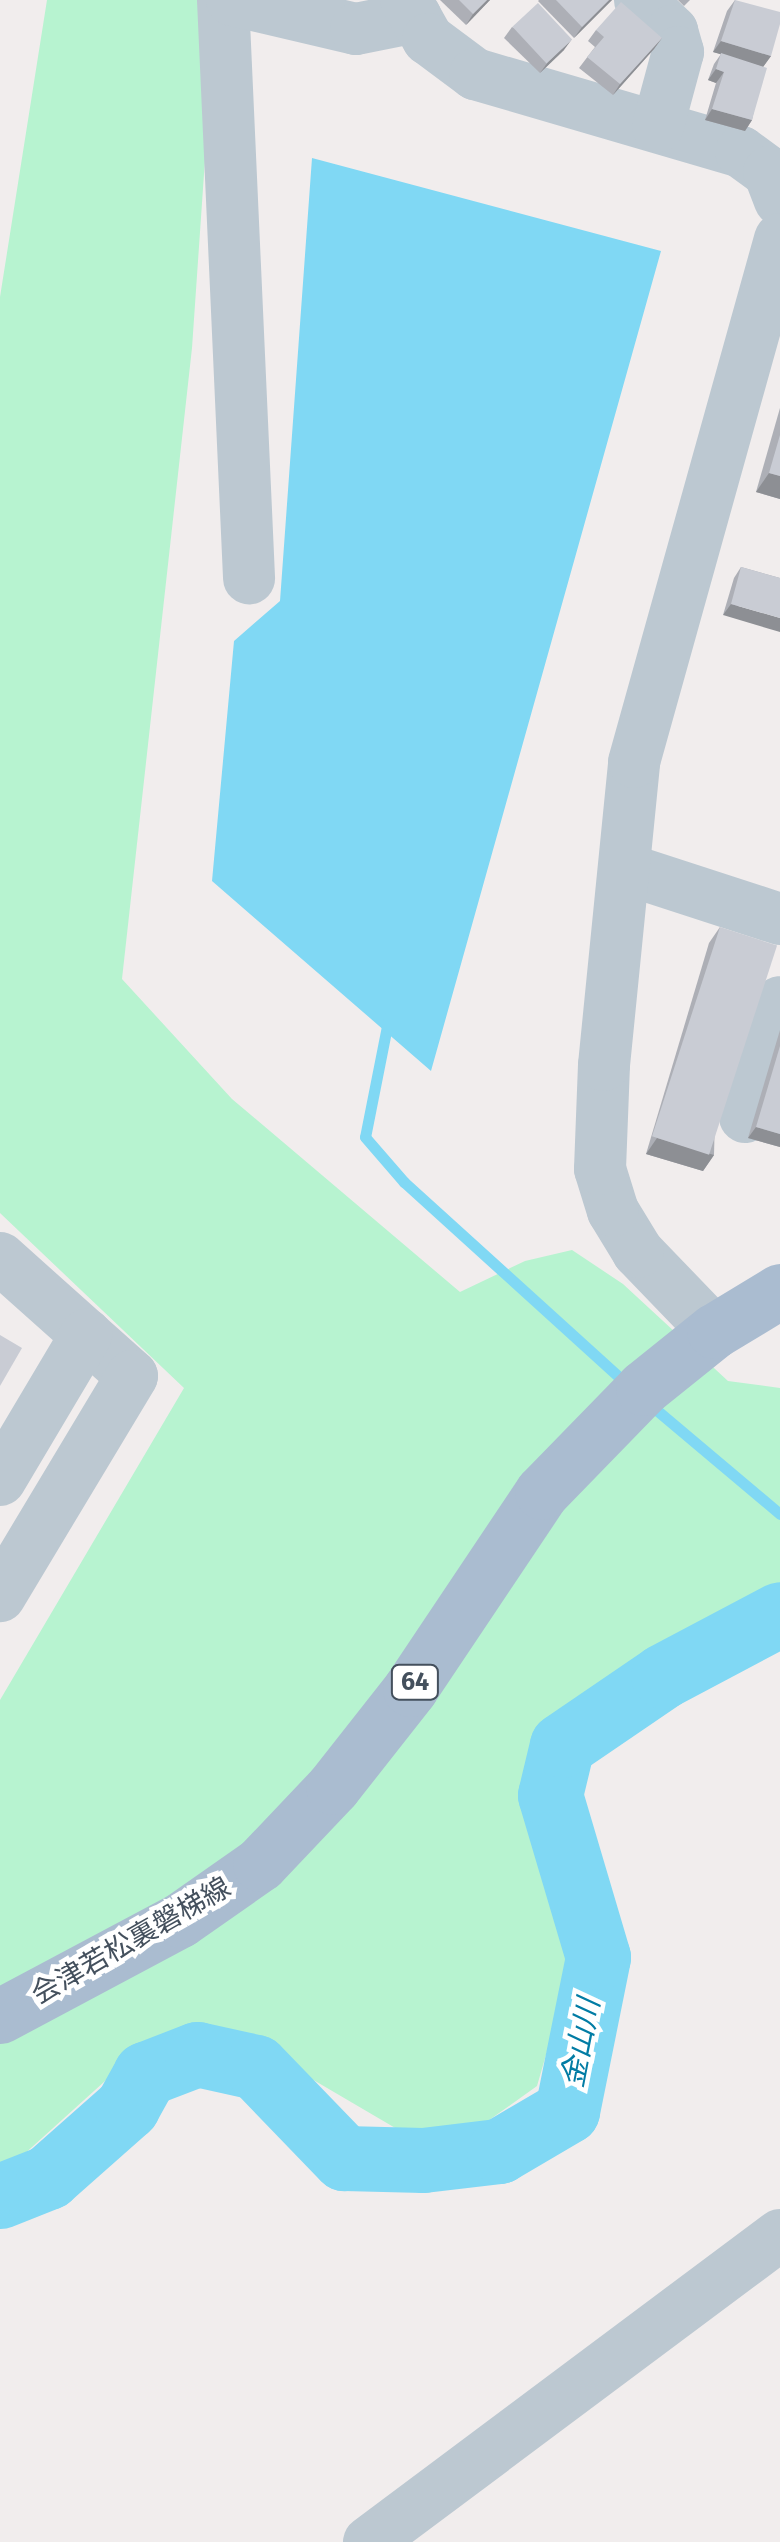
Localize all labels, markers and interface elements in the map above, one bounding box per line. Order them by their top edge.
road number: 64 [390,1662,440,1702]
street label: 会津若松裏磐梯線 [26,1870,236,2012]
water label: 金山川 [555,1995,607,2091]

